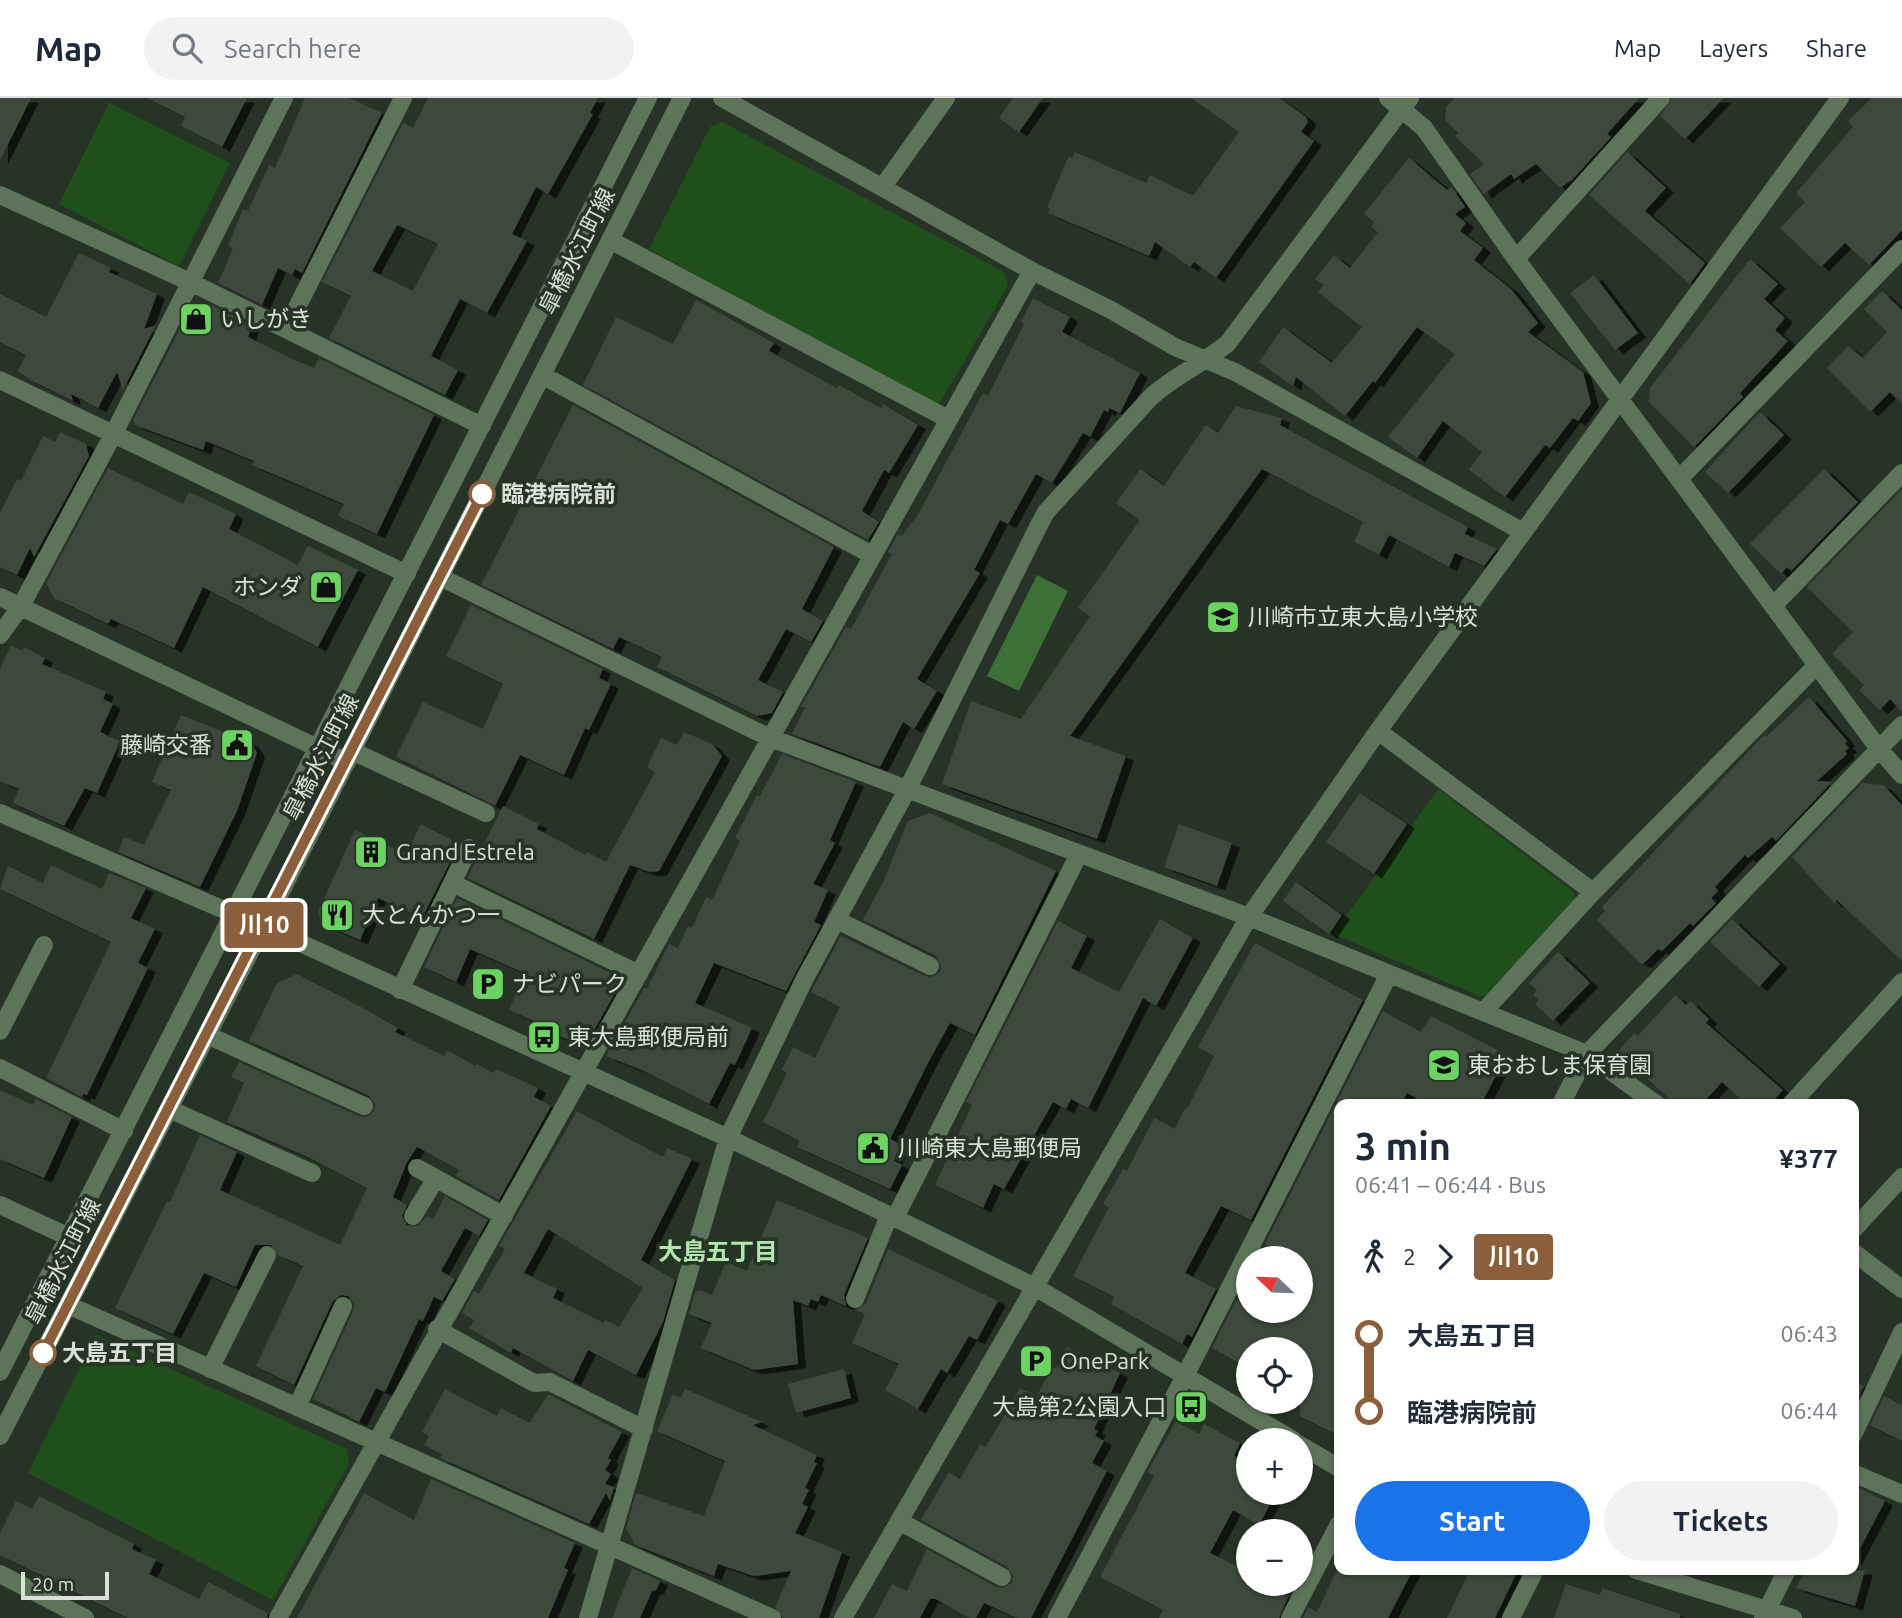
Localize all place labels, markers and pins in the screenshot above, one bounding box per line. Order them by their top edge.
shop icon: いしがき [177,300,215,338]
place label: いしがき [220,306,312,331]
marker: 臨港病院前 [469,481,495,507]
place label: 臨港病院前 [501,481,616,506]
shop icon: ホンダ [307,568,345,606]
place label: ホンダ [233,574,302,599]
school or university icon: 川崎市立東大島小学校 [1204,598,1242,636]
place label: 川崎市立東大島小学校 [1248,604,1478,629]
public building icon: 藤崎交番 [218,726,256,764]
place label: 藤崎交番 [120,732,212,757]
building icon: Grand Estrela [352,833,390,871]
place label: Grand Estrela [396,839,535,864]
restaurant icon: 大とんかつ一 [318,896,356,934]
place label: 大とんかつ一 [362,902,500,927]
parking icon: ナビパーク [469,965,507,1003]
place label: ナビパーク [512,971,627,996]
bus stop icon: 東大島郵便局前 [525,1018,563,1056]
place label: 東大島郵便局前 [568,1024,729,1049]
school or university icon: 東おおしま保育園 [1425,1046,1463,1084]
place label: 東おおしま保育園 [1468,1052,1652,1077]
public building icon: 川崎東大島郵便局 [854,1129,892,1167]
place label: 川崎東大島郵便局 [898,1135,1082,1160]
marker: 大島五丁目 [30,1340,56,1366]
place label: 大島五丁目 [62,1340,177,1365]
parking icon: OnePark [1017,1342,1055,1380]
place label: OnePark [1060,1348,1150,1373]
bus stop icon: 大島第2公園入口 [1172,1388,1210,1426]
place label: 大島第2公園入口 [992,1394,1166,1419]

